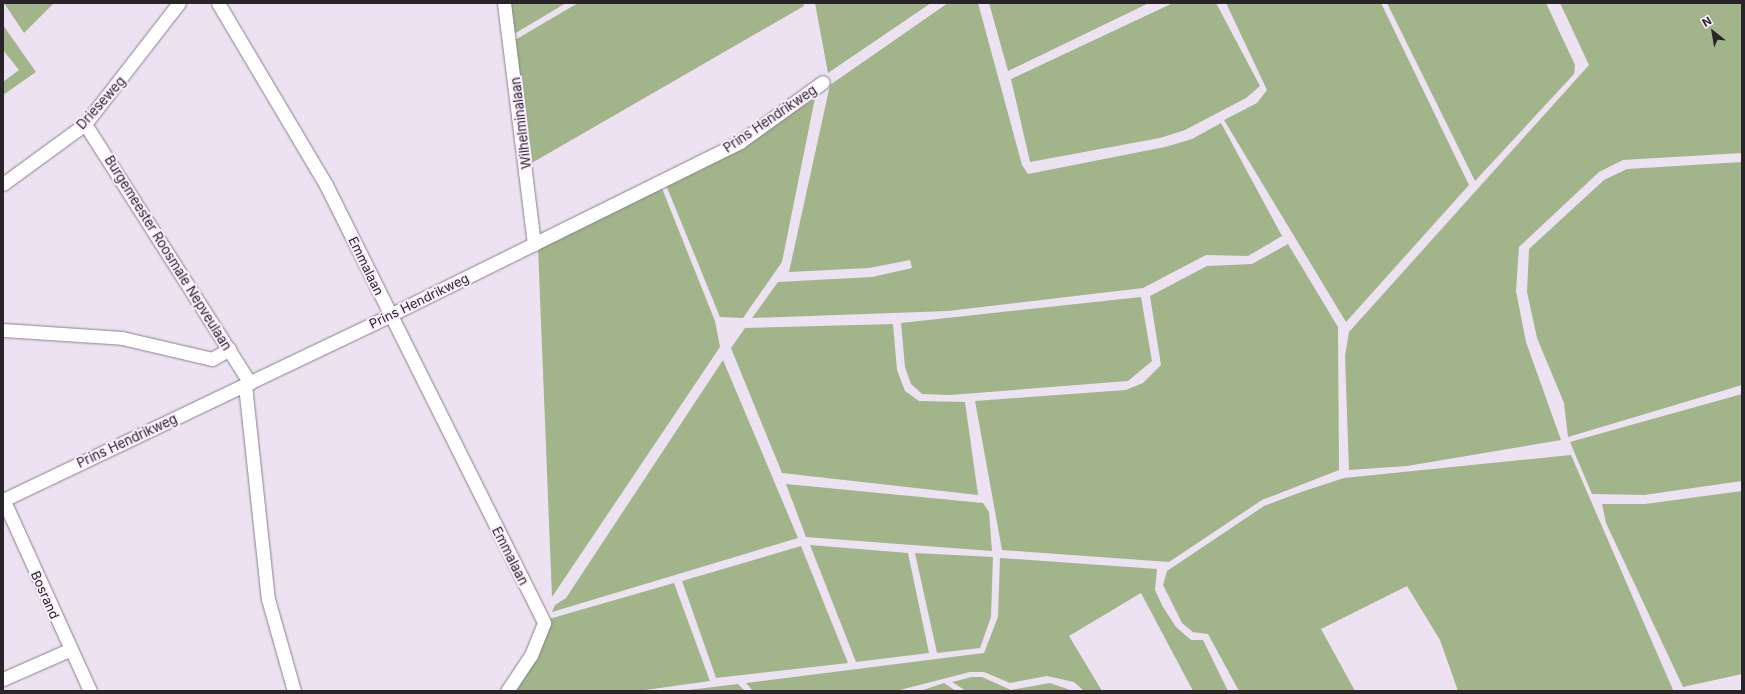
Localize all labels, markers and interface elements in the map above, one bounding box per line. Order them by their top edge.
north arrow [1693,12,1733,52]
text: N [1700,14,1714,30]
street label: Drieseweg [73,73,129,133]
street label: Wilhelminalaan [508,76,534,170]
street label: Prins Hendrikweg [720,82,820,156]
street label: Burgemeester Roosmale Nepveulaan [101,153,235,353]
street label: Emmalaan [345,234,387,298]
street label: Prins Hendrikweg [367,270,471,332]
street label: Prins Hendrikweg [74,411,180,471]
street label: Emmalaan [489,524,531,588]
street label: Bosrand [28,569,62,621]

